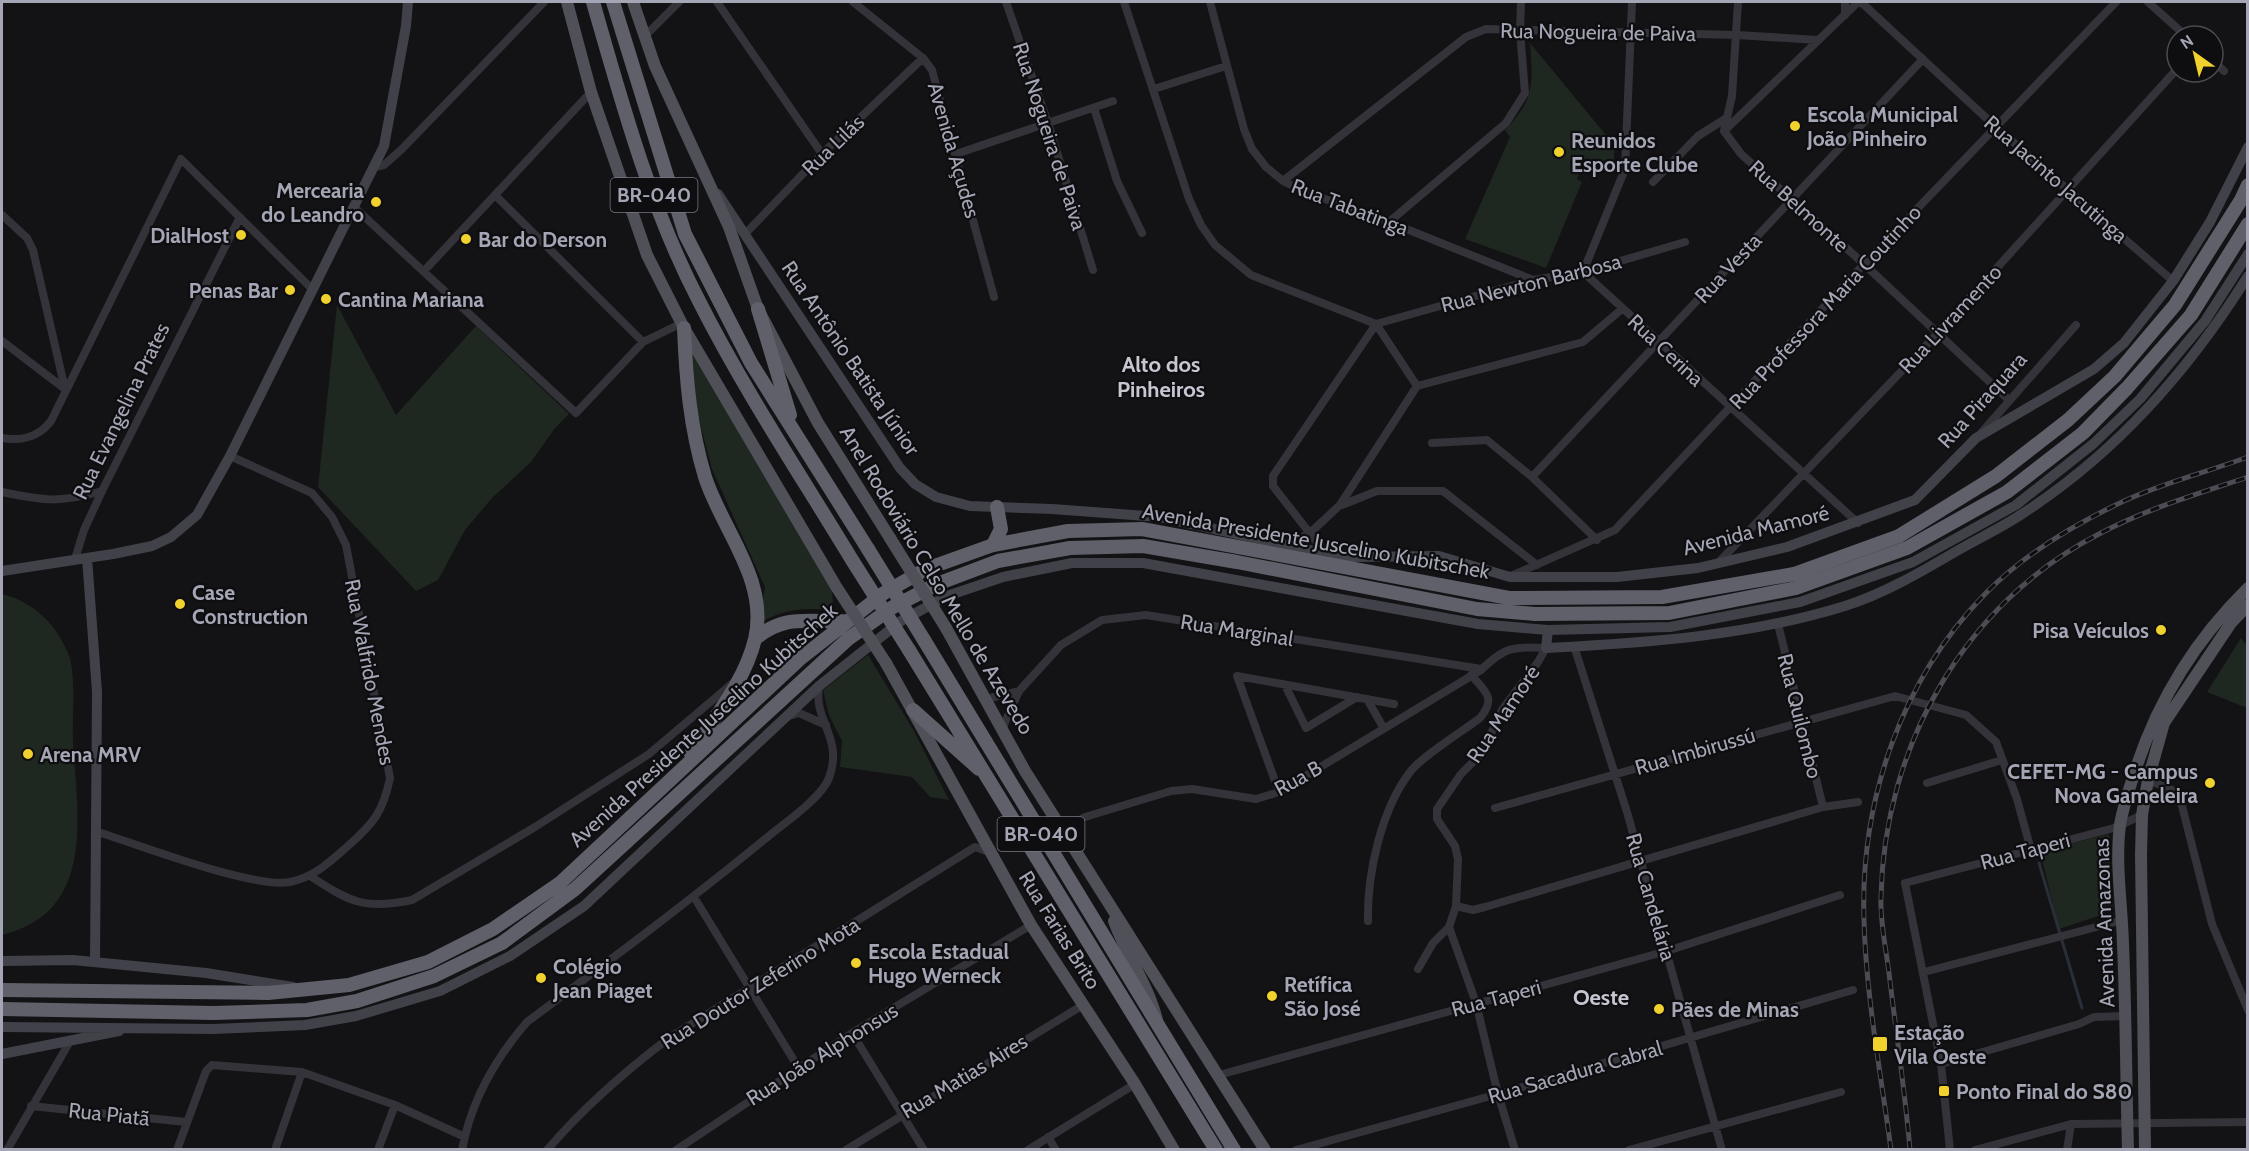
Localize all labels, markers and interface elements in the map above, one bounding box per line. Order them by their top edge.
street label: Rua Nogueira de Paiva [1500,18,1696,46]
north arrow [2165,24,2225,84]
text: N [2177,31,2197,53]
street label: Rua Nogueira de Paiva [1008,39,1092,233]
street label: Avenida Açudes [923,79,985,221]
place label: Escola Municipal João Pinheiro [1806,102,1958,151]
street label: Rua Lilás [797,109,870,181]
street label: Rua Jacinto Jacutinga [1979,110,2133,248]
marker: Escola Municipal João Pinheiro [1788,119,1802,133]
place label: Reunidos Esporte Clube [1571,128,1698,177]
marker: Reunidos Esporte Clube [1552,145,1566,159]
street label: Rua Belmonte [1744,155,1854,258]
street label: Rua Tabatinga [1288,173,1412,241]
place label: Mercearia do Leandro [261,178,365,227]
road number: BR-040 [610,178,698,212]
marker: Mercearia do Leandro [369,195,383,209]
street label: Rua Professora Maria Coutinho [1724,200,1926,414]
place label: DialHost [150,223,229,248]
place label: Bar do Derson [478,227,607,252]
marker: DialHost [234,228,248,242]
street label: Rua Vesta [1689,228,1767,308]
marker: Bar do Derson [459,232,473,246]
street label: Rua Newton Barbosa [1438,249,1624,317]
street label: Rua Antônio Batista Júnior [777,256,926,460]
street label: Rua Livramento [1893,260,2007,378]
place label: Penas Bar [189,278,278,303]
marker: Penas Bar [283,283,297,297]
place label: Cantina Mariana [338,287,485,312]
marker: Cantina Mariana [319,292,333,306]
street label: Rua Cerina [1623,309,1709,391]
street label: Rua Evangelina Prates [67,318,175,503]
street label: Rua Piraquara [1932,347,2032,453]
district label: Alto dos Pinheiros [1117,351,1205,403]
street label: Anel Rodoviário Celso Mello de Azevedo [835,421,1039,739]
street label: Avenida Presidente Juscelino Kubitschek [1140,498,1492,584]
street label: Avenida Mamoré [1680,500,1832,560]
street label: Rua Walfrido Mendes [340,577,400,767]
place label: Case Construction [192,580,308,629]
marker: Case Construction [173,597,187,611]
street label: Avenida Presidente Juscelino Kubitschek [564,598,843,852]
street label: Rua Marginal [1179,609,1295,651]
place label: Pisa Veículos [2032,618,2149,643]
marker: Pisa Veículos [2154,623,2168,637]
street label: Rua Quilombo [1772,651,1828,781]
street label: Rua Mamoré [1461,660,1545,768]
street label: Rua Imbirussú [1632,722,1758,780]
place label: Arena MRV [40,742,141,767]
marker: Arena MRV [21,747,35,761]
street label: Rua B [1270,755,1326,801]
place label: CEFET-MG - Campus Nova Gameleira [2007,759,2199,808]
marker: CEFET-MG - Campus Nova Gameleira [2203,776,2217,790]
road number: BR-040 [998,817,1084,851]
street label: Rua Taperi [1977,827,2073,875]
street label: Rua Candelária [1621,830,1681,964]
street label: Avenida Amazonas [2089,838,2119,1008]
street label: Rua Farias Brito [1014,866,1106,994]
street label: Rua Doutor Zeferino Mota [656,912,864,1054]
place label: Escola Estadual Hugo Werneck [868,939,1009,988]
place label: Colégio Jean Piaget [552,954,653,1003]
marker: Escola Estadual Hugo Werneck [849,956,863,970]
marker: Colégio Jean Piaget [534,971,548,985]
place label: Retífica São José [1284,972,1361,1021]
street label: Rua Taperi [1448,974,1544,1022]
district label: Oeste [1573,984,1629,1011]
marker: Retífica São José [1265,989,1279,1003]
street label: Rua João Alphonsus [742,997,903,1111]
place label: Pães de Minas [1671,997,1799,1022]
marker: Pães de Minas [1652,1002,1666,1016]
place label: Estação Vila Oeste [1894,1020,1986,1069]
street label: Rua Matias Aires [896,1028,1032,1124]
street label: Rua Sacadura Cabral [1485,1035,1665,1109]
marker: Estação Vila Oeste [1871,1035,1889,1053]
place label: Ponto Final do S80 [1956,1079,2132,1104]
marker: Ponto Final do S80 [1937,1084,1951,1098]
street label: Rua Piatã [67,1097,151,1131]

